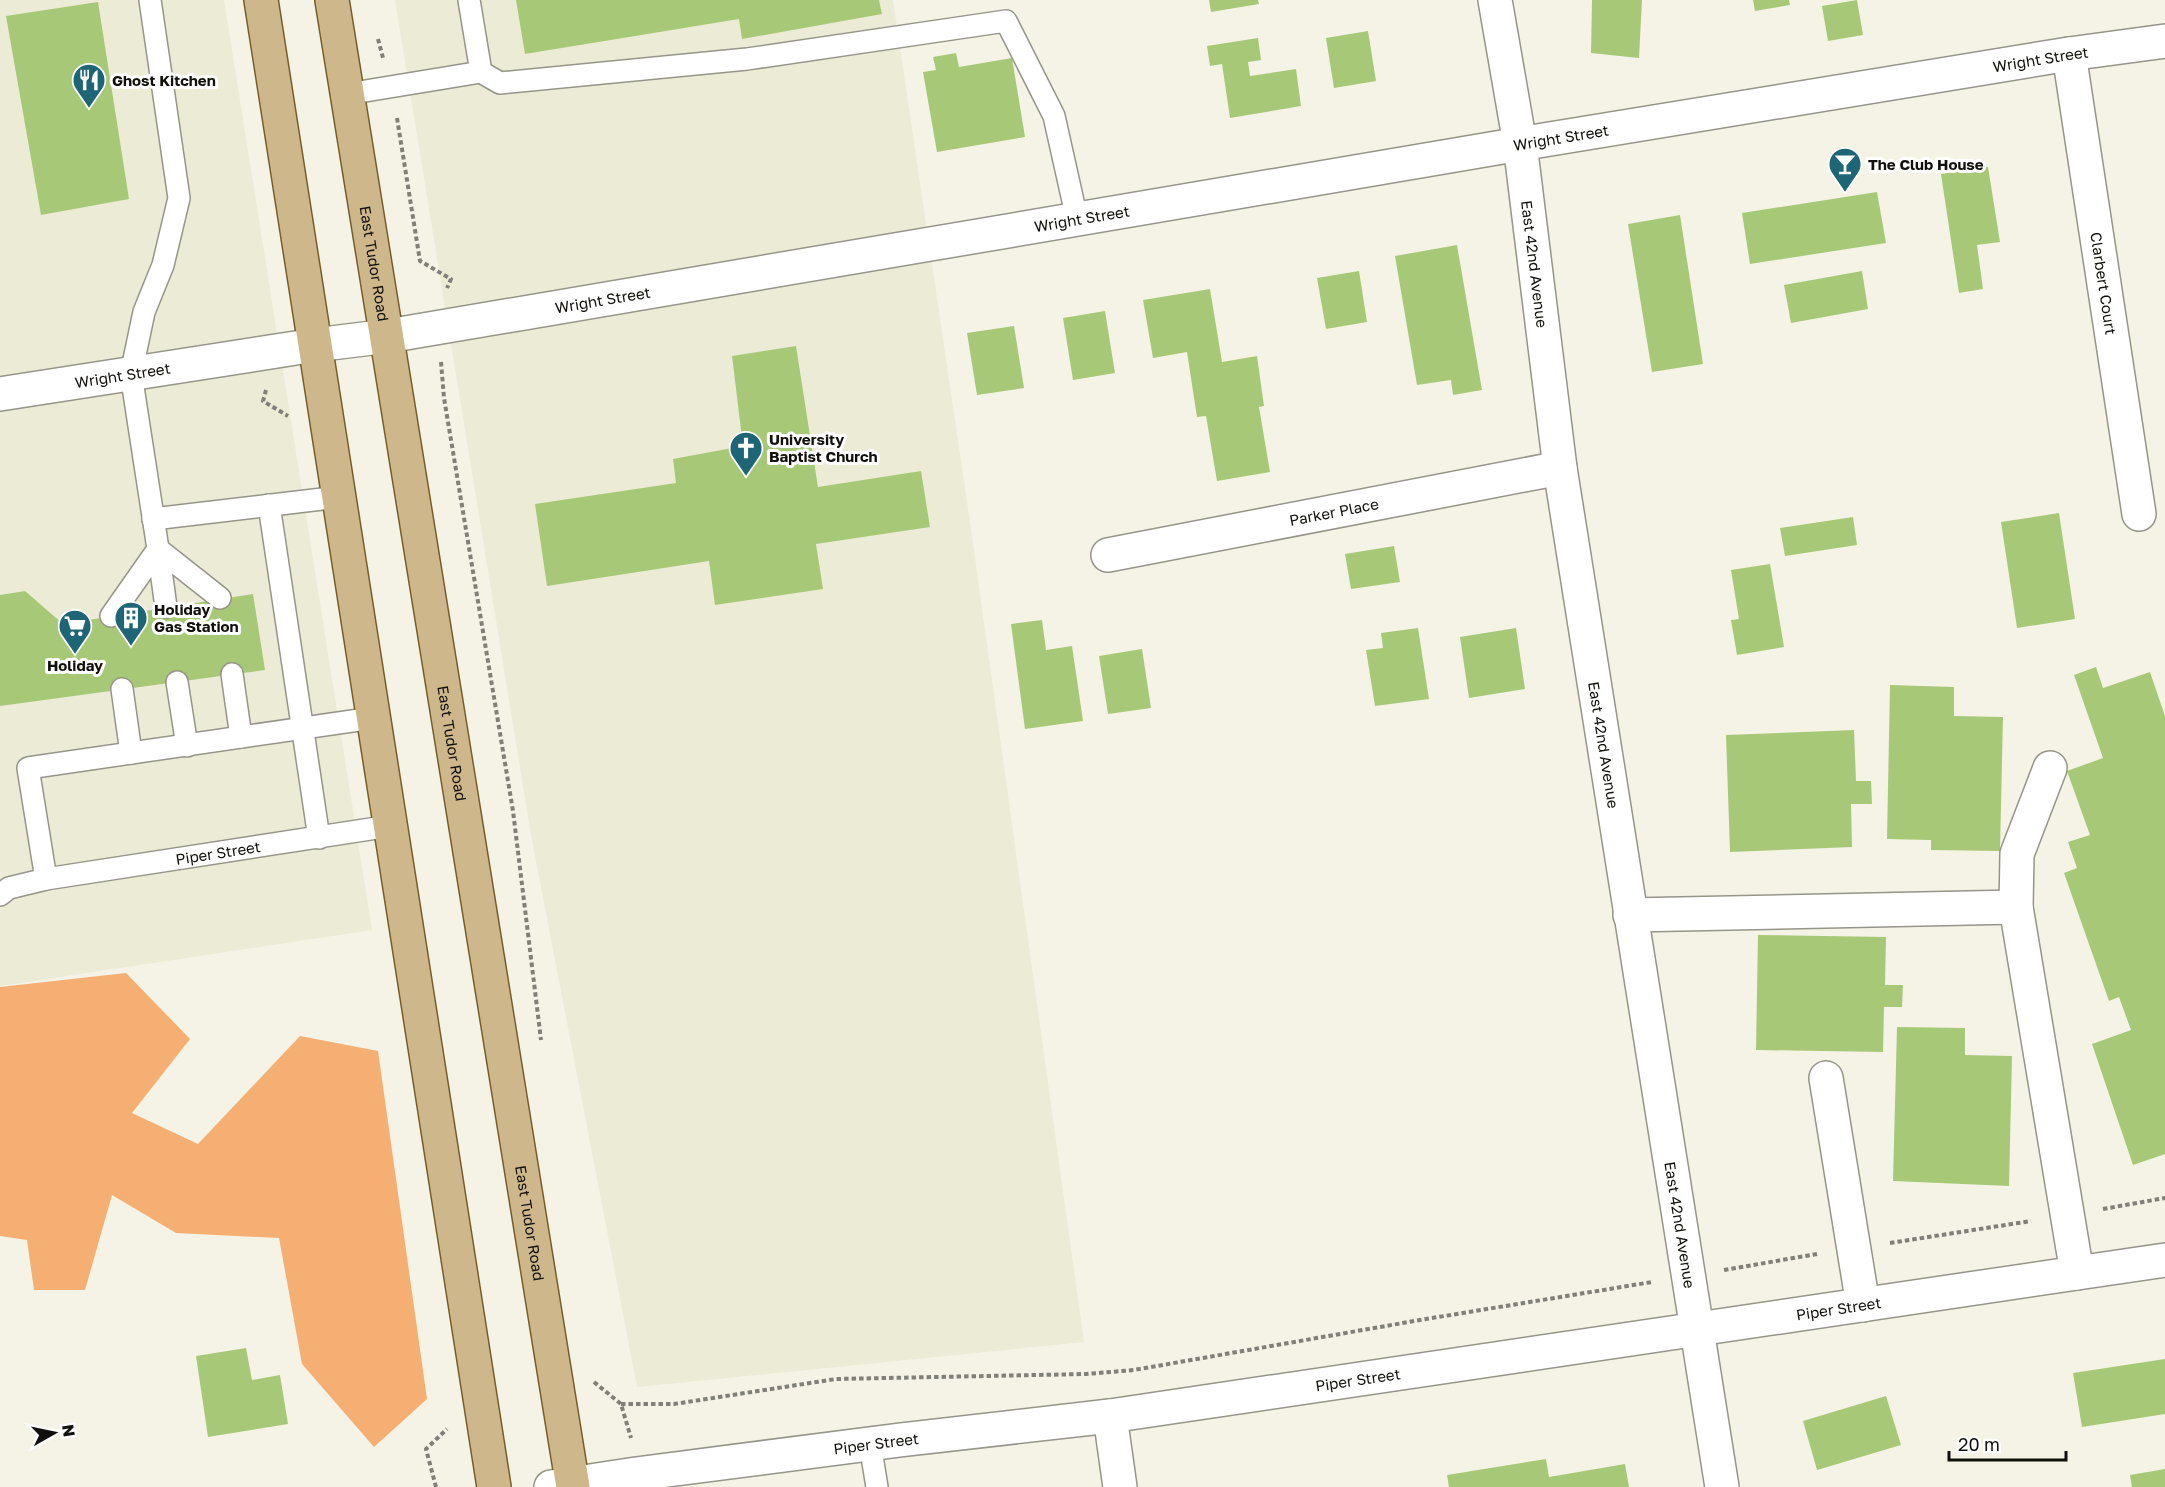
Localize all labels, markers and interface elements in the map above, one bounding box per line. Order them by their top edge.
street label: Wright Street [1991,42,2089,75]
restaurant icon: Ghost Kitchen [71,62,107,109]
place label: Ghost Kitchen [112,71,216,89]
street label: Wright Street [1512,121,1610,154]
bar icon: The Club House [1827,146,1863,193]
place label: The Club House [1868,155,1984,173]
street label: East 42nd Avenue [1518,199,1552,329]
street label: Wright Street [1033,201,1131,235]
street label: East Tudor Road [356,204,393,323]
street label: Clarbert Court [2087,231,2121,336]
street label: Wright Street [553,283,652,317]
street label: Wright Street [73,359,172,391]
church icon: University Baptist Church [728,430,764,477]
place label: University Baptist Church [769,430,878,465]
street label: Parker Place [1288,494,1380,529]
building icon: Holiday Gas Station [113,600,149,647]
place label: Holiday Gas Station [154,600,239,635]
supermarket icon: Holiday [57,608,93,655]
place label: Holiday [47,656,103,674]
street label: East 42nd Avenue [1585,680,1623,810]
street label: East Tudor Road [434,684,471,802]
street label: Piper Street [174,837,262,868]
street label: East 42nd Avenue [1661,1160,1699,1290]
street label: East Tudor Road [512,1164,548,1282]
street label: Piper Street [1795,1293,1882,1323]
street label: Piper Street [1314,1364,1402,1395]
north arrow [24,1403,84,1463]
text: N [58,1423,80,1438]
scale bar [1949,1424,2066,1462]
street label: Piper Street [832,1429,920,1457]
text: 20 m [1958,1433,2000,1455]

